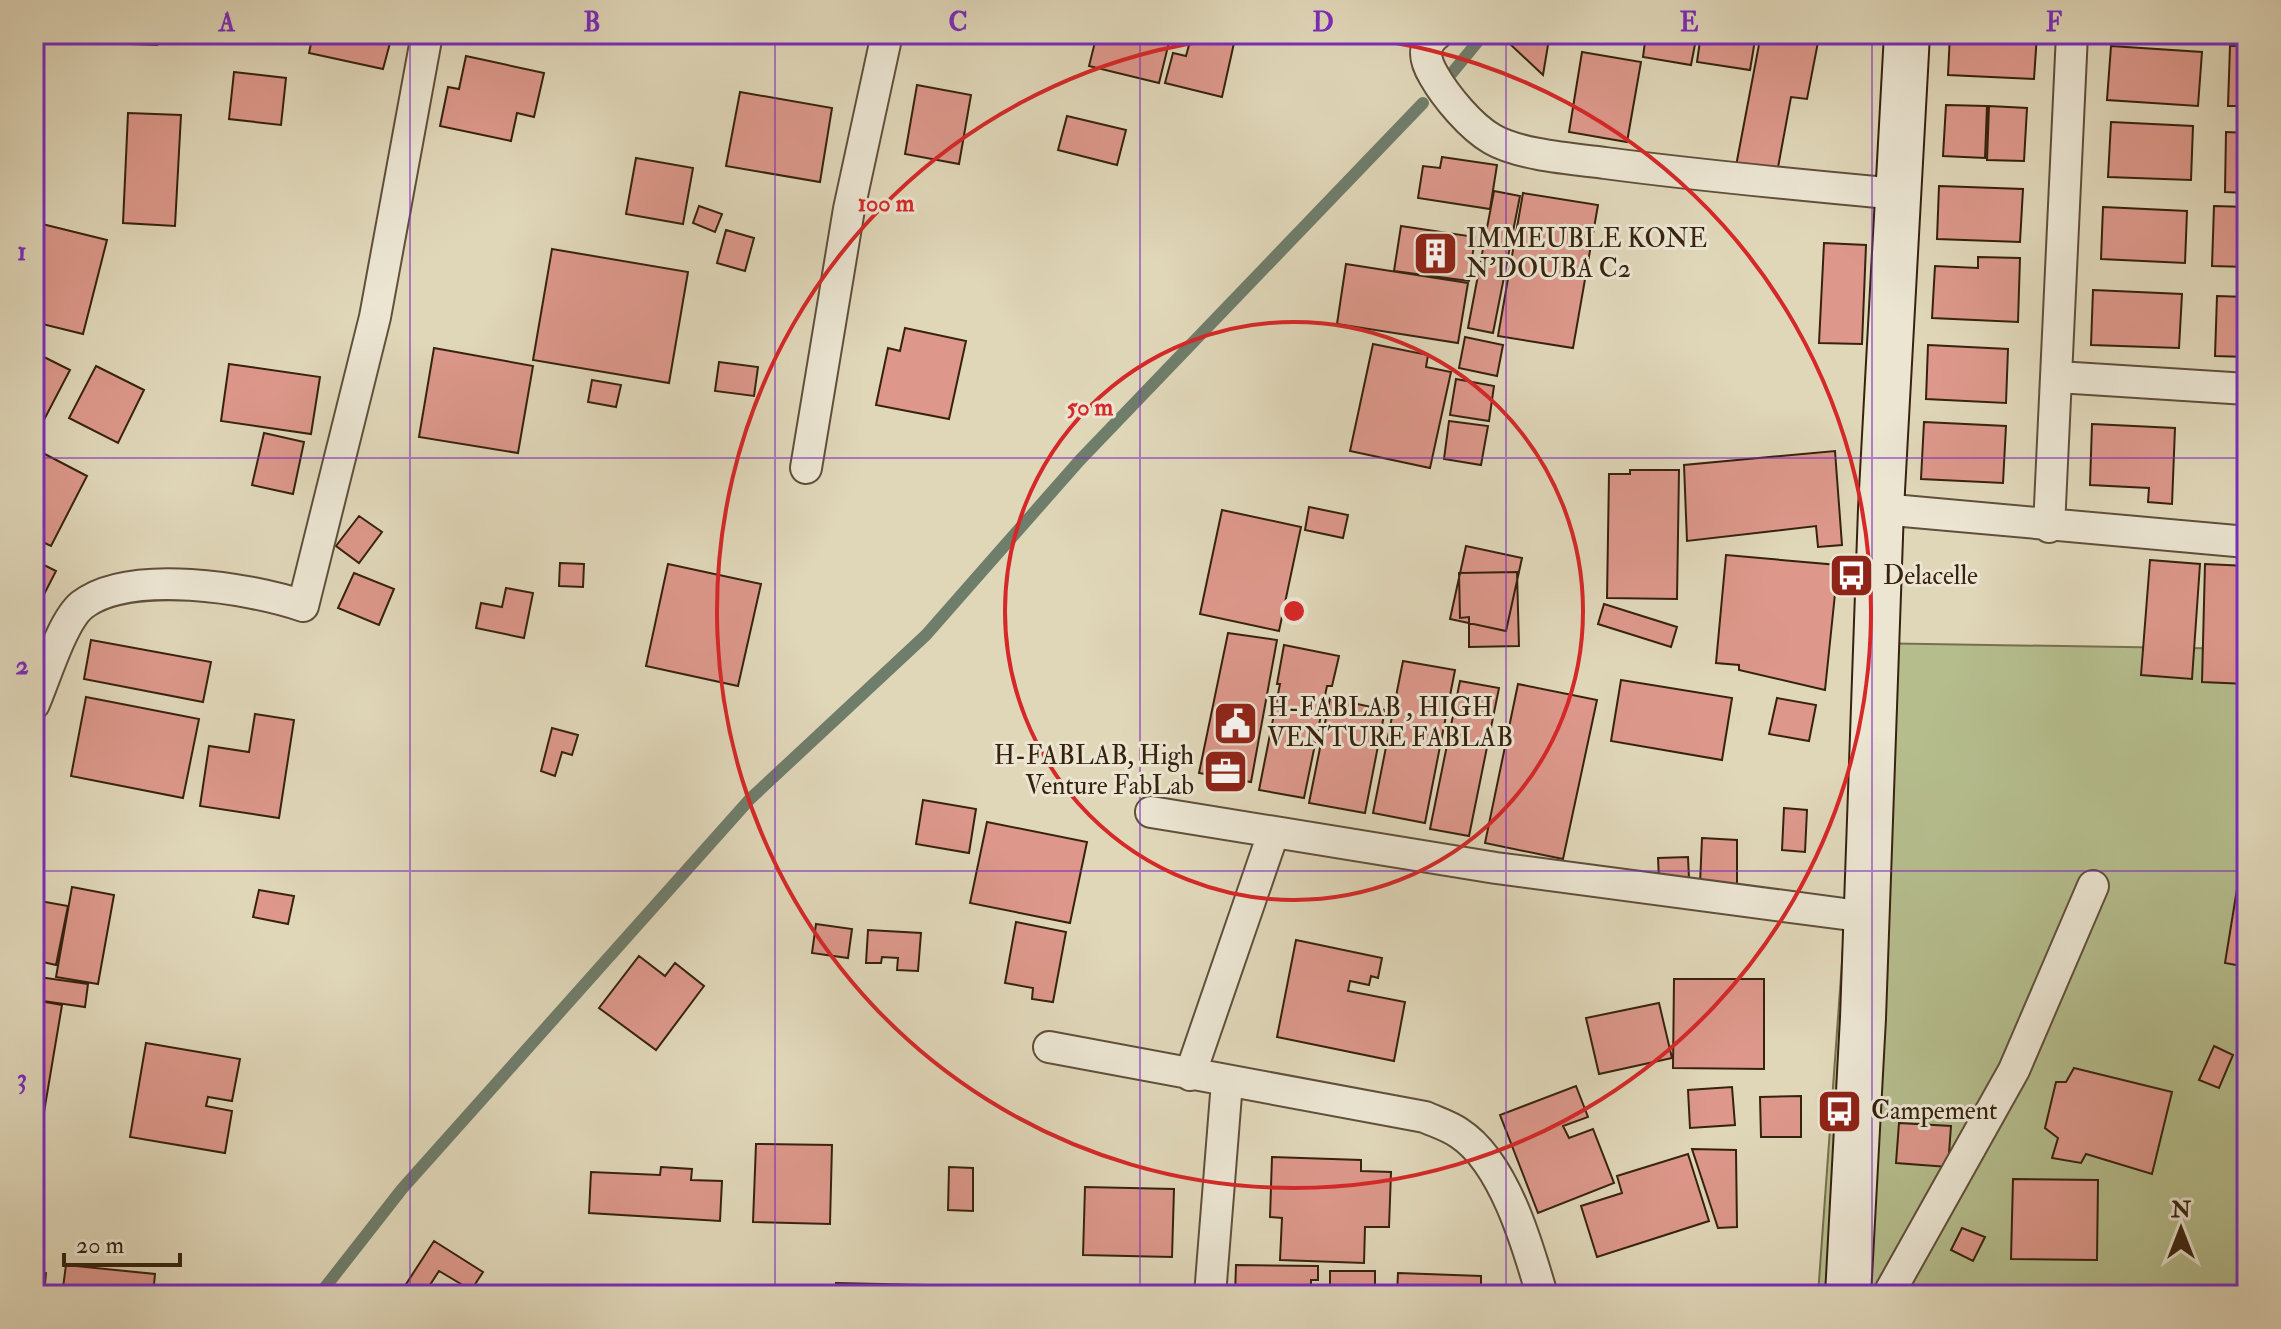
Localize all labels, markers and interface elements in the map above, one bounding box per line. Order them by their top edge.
text: A [218,7,236,39]
text: B [583,7,601,39]
text: C [948,7,968,39]
text: D [1312,7,1334,39]
text: E [1680,7,1699,39]
text: F [2046,7,2063,39]
text: 100 m [858,188,915,219]
place label: IMMEUBLE KONE N'DOUBA C2 [1466,223,1707,285]
building icon: IMMEUBLE KONE N'DOUBA C2 [1411,230,1459,278]
text: 1 [17,236,27,268]
text: 50 m [1067,392,1114,423]
bus stop icon: Delacelle [1828,552,1876,600]
place label: Delacelle [1883,560,1978,592]
centre of rings [1280,597,1308,625]
text: 2 [15,650,29,682]
place label: H-FABLAB , HIGH VENTURE FABLAB [1267,692,1513,754]
public building icon: H-FABLAB , HIGH VENTURE FABLAB [1212,699,1260,747]
place label: H-FABLAB, High Venture FabLab [994,740,1194,802]
office icon: H-FABLAB, High Venture FabLab [1201,747,1249,795]
text: 3 [17,1063,27,1095]
bus stop icon: Campement [1816,1087,1864,1135]
place label: Campement [1871,1095,1997,1128]
north arrow [2141,1189,2221,1269]
text: N [2170,1196,2191,1224]
scale bar [64,1217,180,1267]
text: 20 m [76,1230,125,1261]

